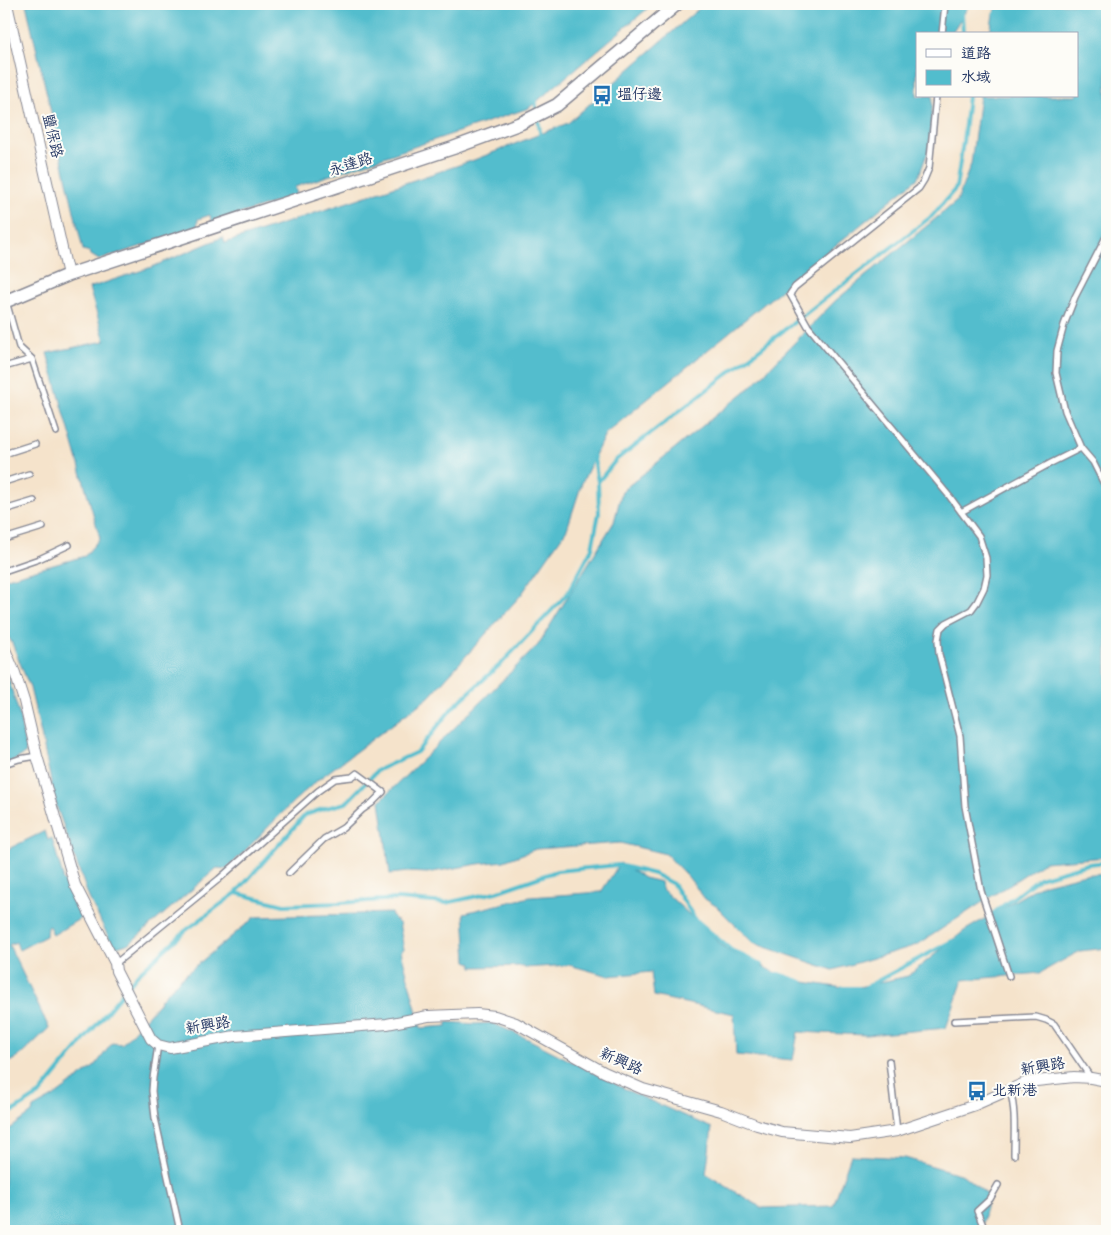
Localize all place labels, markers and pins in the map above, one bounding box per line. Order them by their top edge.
place label: 塭仔邊 [617,83,662,107]
bus stop icon: 塭仔邊 [591,84,613,106]
place label: 北新港 [992,1079,1038,1103]
bus stop icon: 北新港 [966,1080,988,1102]

